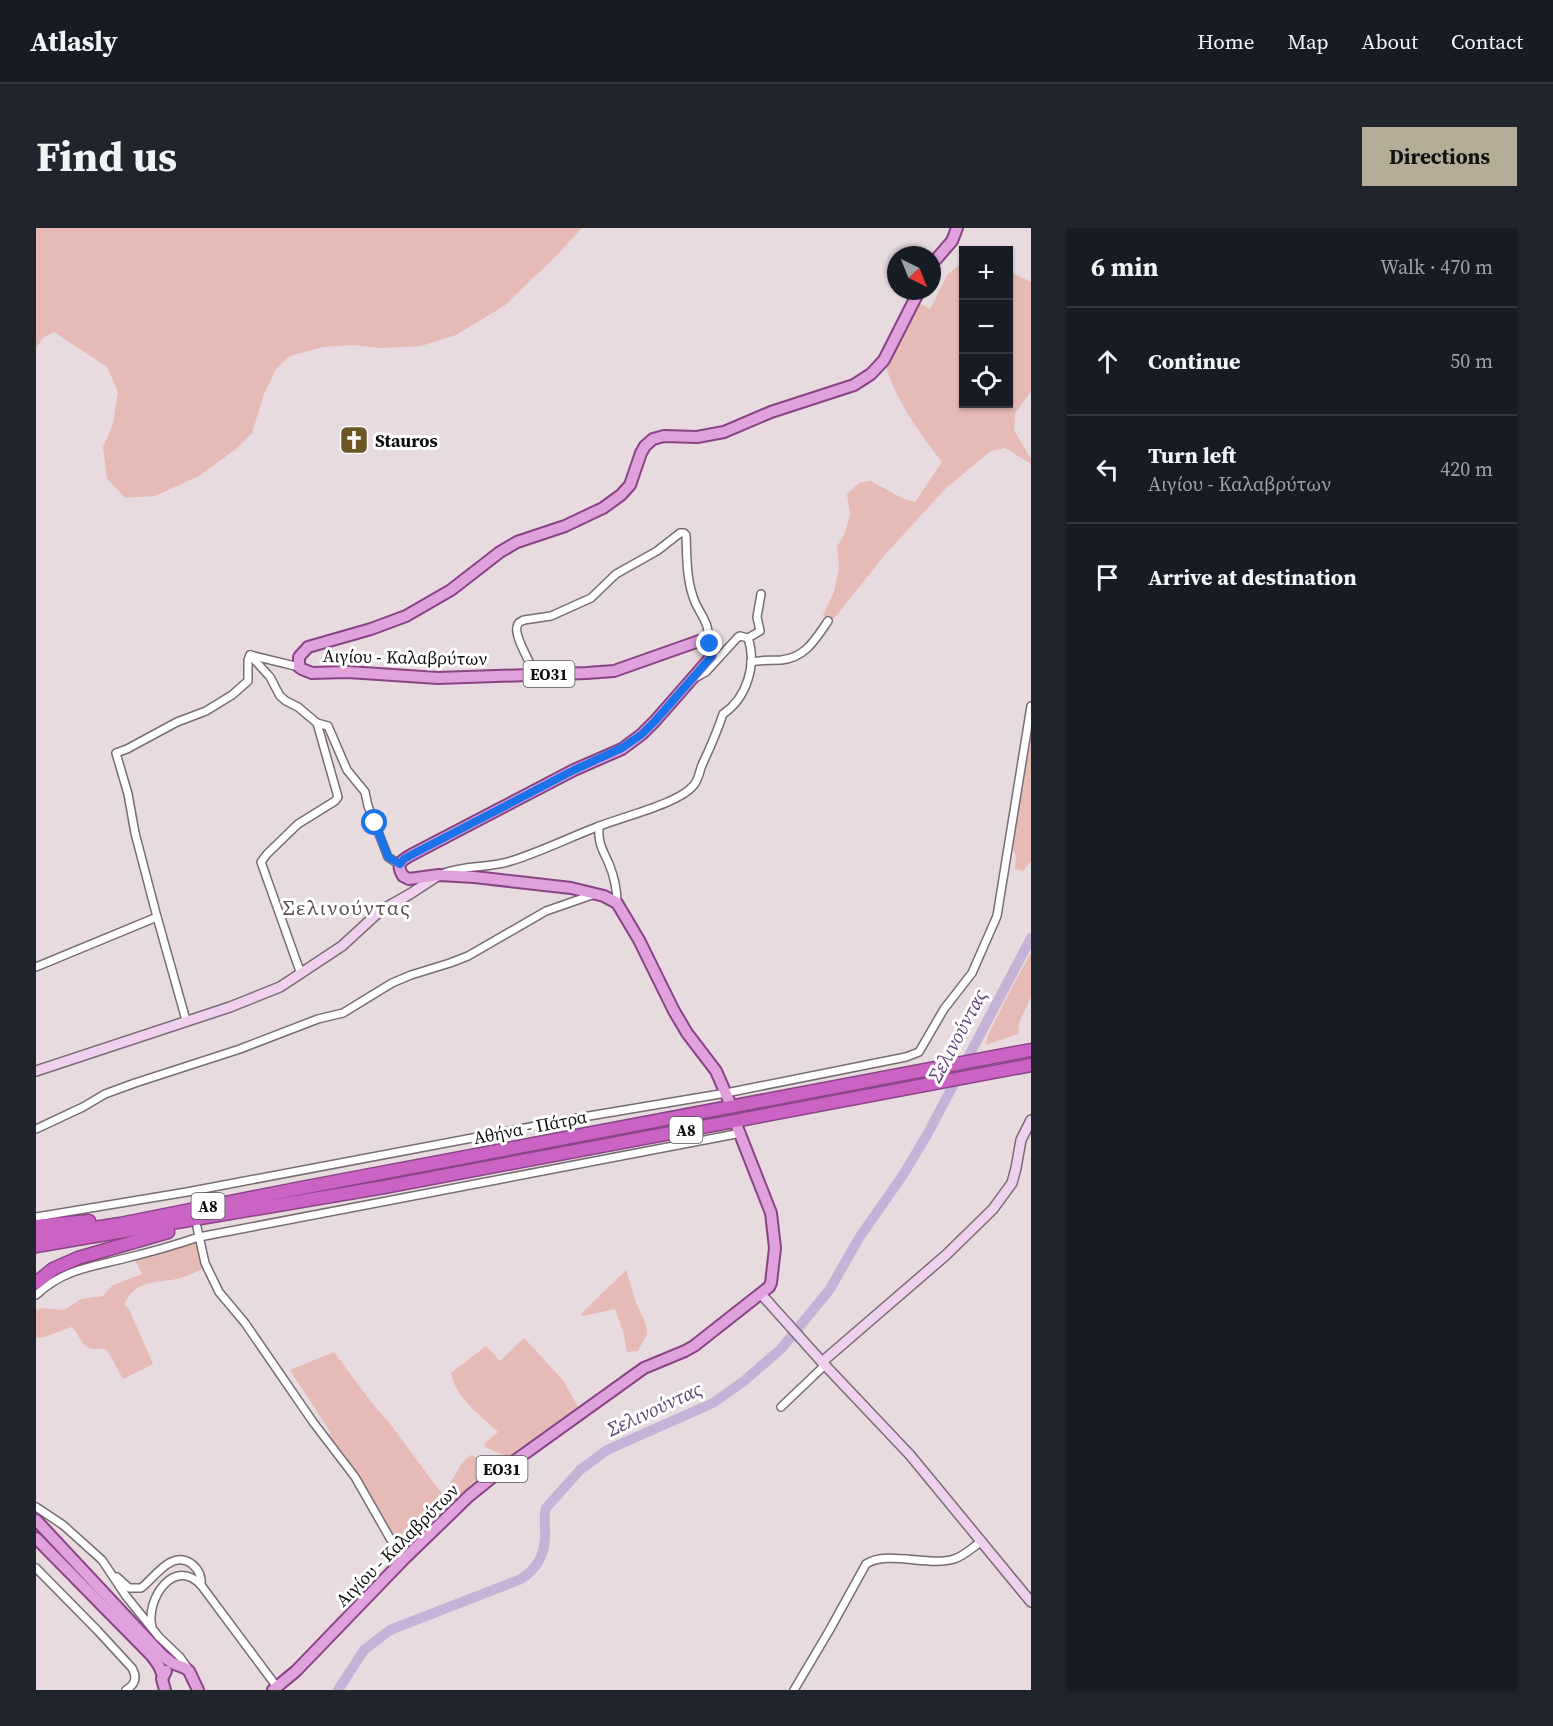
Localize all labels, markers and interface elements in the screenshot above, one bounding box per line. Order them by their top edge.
text: Atlasly [30,22,118,60]
text: Home [1197,27,1255,56]
text: Map [1288,27,1329,56]
text: About [1362,27,1418,56]
text: Contact [1451,27,1523,56]
text: Find us [36,127,177,185]
button: Directions [1362,127,1517,186]
north arrow [887,246,941,300]
map controls [959,246,1013,408]
button: + [959,246,1013,300]
text: 6 min [1091,249,1158,285]
text: Walk · 470 m [1380,253,1493,281]
button: − [959,300,1013,354]
icon: ahead [1091,345,1124,378]
text: Continue [1148,346,1241,376]
text: 50 m [1450,347,1493,375]
button: locate [959,354,1013,408]
church icon: Stauros [338,424,370,456]
place label: Stauros [375,428,438,453]
text: Turn left [1148,440,1236,470]
icon: left [1091,453,1124,486]
text: 420 m [1440,455,1493,483]
text: Αιγίου - Καλαβρύτων [1148,470,1331,498]
icon: arrive [1091,561,1124,594]
text: Arrive at destination [1148,562,1357,592]
route end [696,630,722,656]
street label: Αιγίου - Καλαβρύτων [322,643,488,671]
road number: ΕΟ31 [524,661,574,687]
route start [361,809,387,835]
district label: Σελινούντας [283,893,411,922]
water label: Σελινούντας [921,983,994,1088]
street label: Αθήνα - Πάτρα [471,1104,589,1150]
road number: Α8 [670,1117,702,1143]
road number: Α8 [192,1193,224,1219]
water label: Σελινούντας [602,1374,707,1443]
road number: ΕΟ31 [476,1456,528,1482]
street label: Αιγίου - Καλαβρύτων [330,1478,464,1612]

